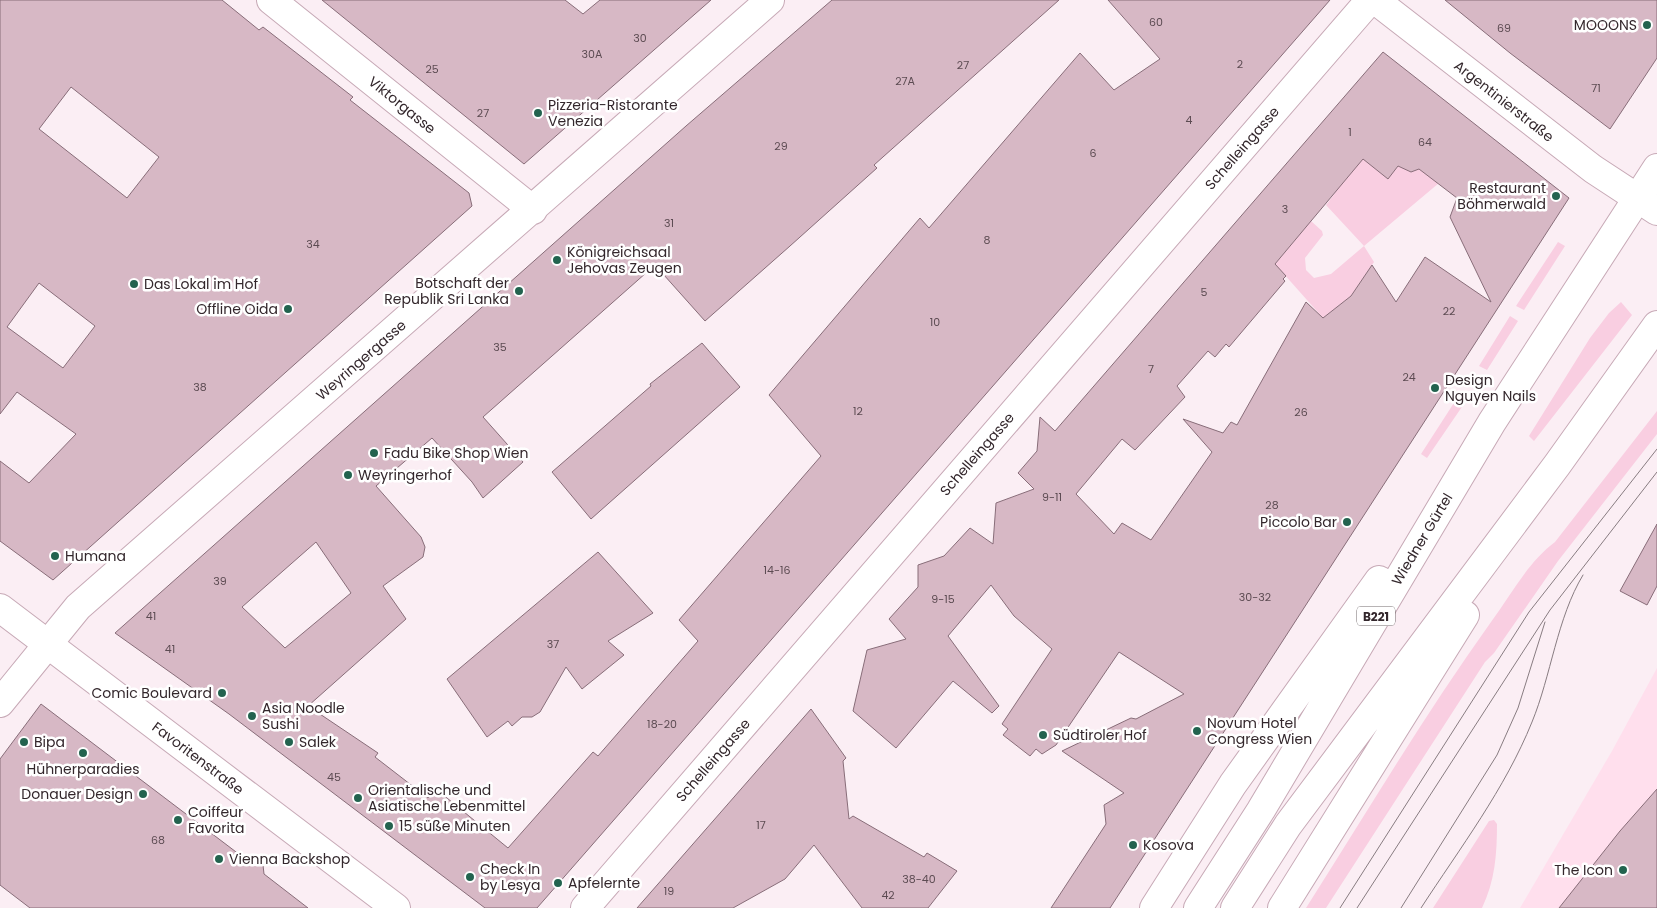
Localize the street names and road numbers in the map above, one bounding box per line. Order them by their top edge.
street label: Argentinierstraße [1450,56,1558,147]
street label: Viktorgasse [364,72,440,139]
street label: Schelleingasse [1200,102,1284,194]
street label: Weyringergasse [312,315,411,405]
street label: Schelleingasse [935,408,1019,500]
street label: Wiedner Gürtel [1387,489,1457,589]
road number: B221 [1357,606,1395,626]
street label: Schelleingasse [671,714,755,806]
street label: Favoritenstraße [148,717,248,799]

